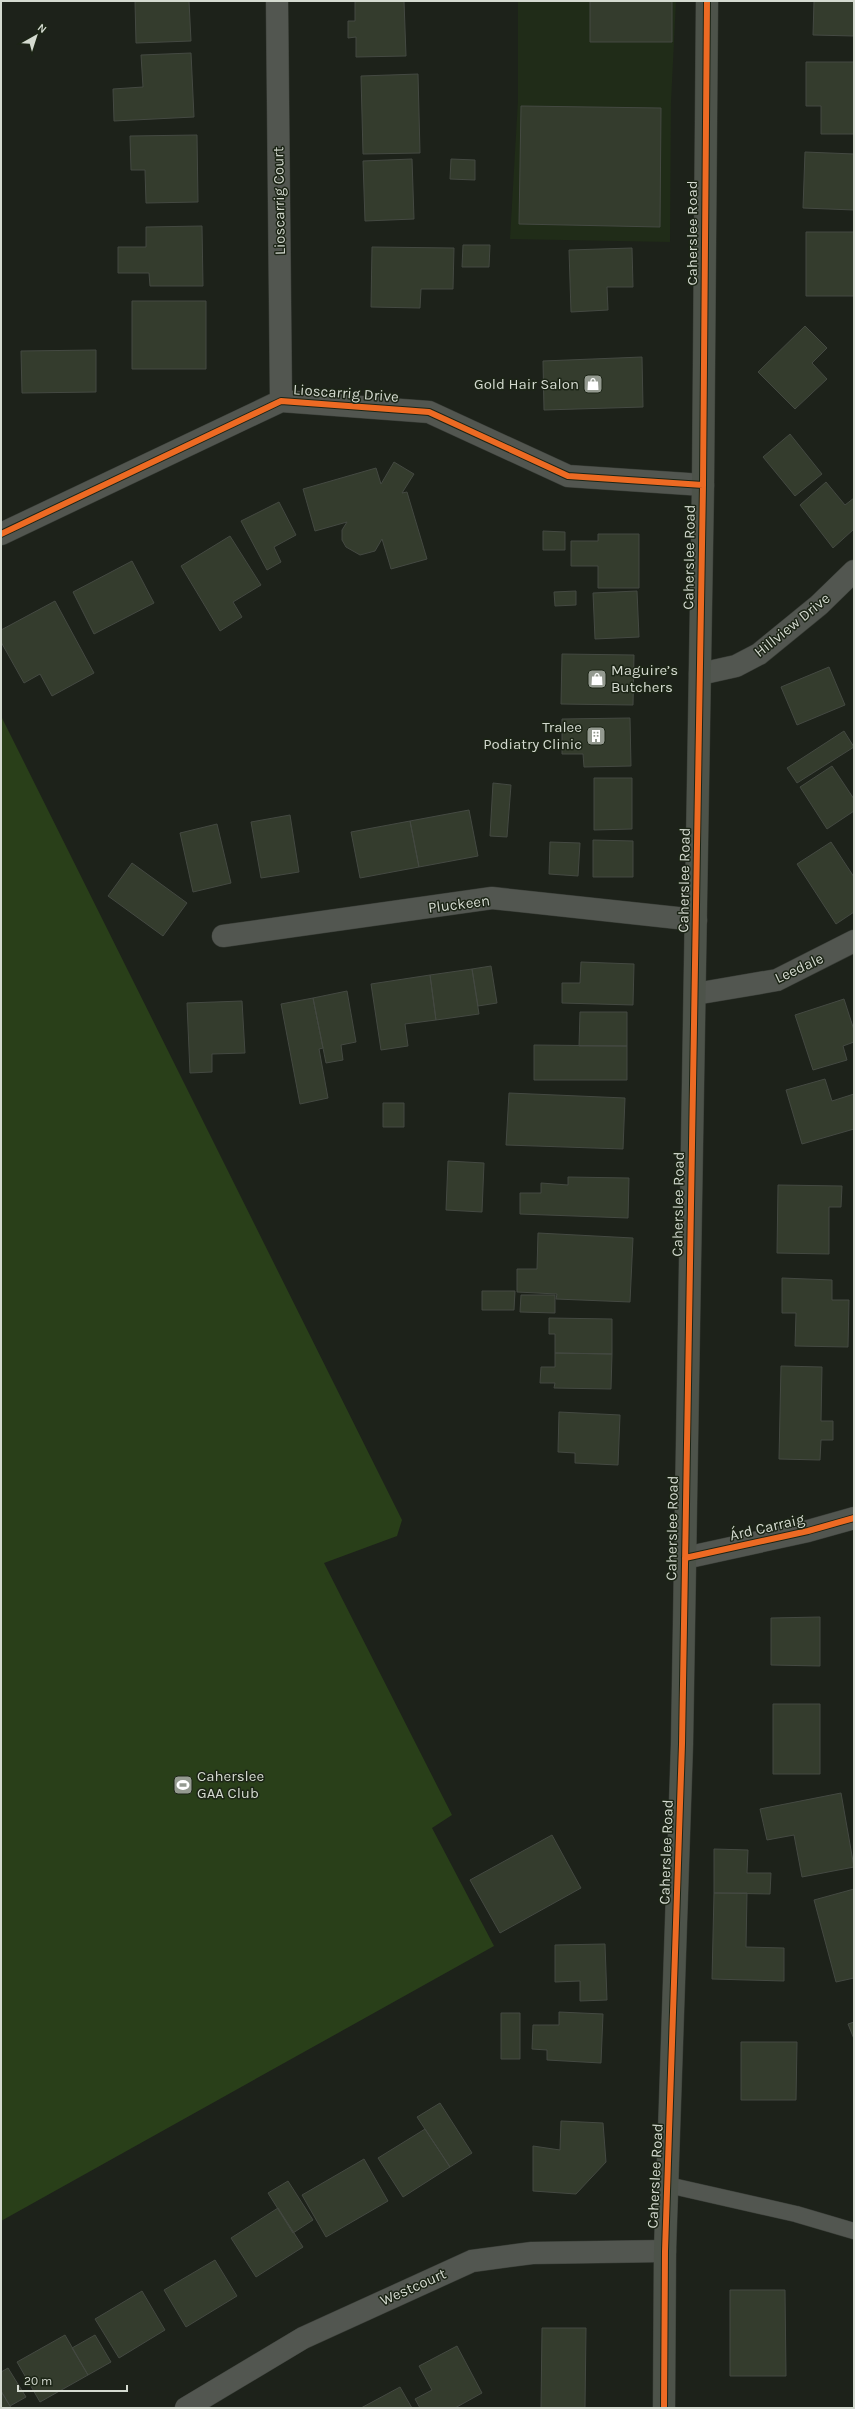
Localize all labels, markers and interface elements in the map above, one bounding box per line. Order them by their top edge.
north arrow [16,16,56,56]
text: N [35,21,49,36]
street label: Lioscarrig Court [269,146,289,255]
street label: Caherslee Road [683,180,701,286]
shop icon: Gold Hair Salon [582,373,604,395]
place label: Gold Hair Salon [474,375,579,393]
street label: Lioscarrig Drive [293,380,399,406]
street label: Caherslee Road [679,504,699,610]
street label: Hillview Drive [751,589,833,661]
place label: Maguire’s Butchers [611,661,678,696]
shop icon: Maguire’s Butchers [586,668,608,690]
place label: Tralee Podiatry Clinic [483,718,582,753]
building icon: Tralee Podiatry Clinic [585,725,607,747]
street label: Caherslee Road [674,827,694,933]
street label: Pluckeen [427,891,491,917]
street label: Leedale [772,949,826,987]
street label: Caherslee Road [668,1151,688,1257]
street label: Caherslee Road [662,1475,682,1581]
street label: Árd Carraig [728,1510,807,1544]
place label: Caherslee GAA Club [197,1767,264,1802]
sports icon: Caherslee GAA Club [172,1774,194,1796]
street label: Caherslee Road [655,1799,677,1905]
street label: Caherslee Road [643,2123,667,2229]
street label: Westcourt [377,2264,449,2310]
scale bar [18,2367,127,2393]
text: 20 m [24,2374,52,2388]

